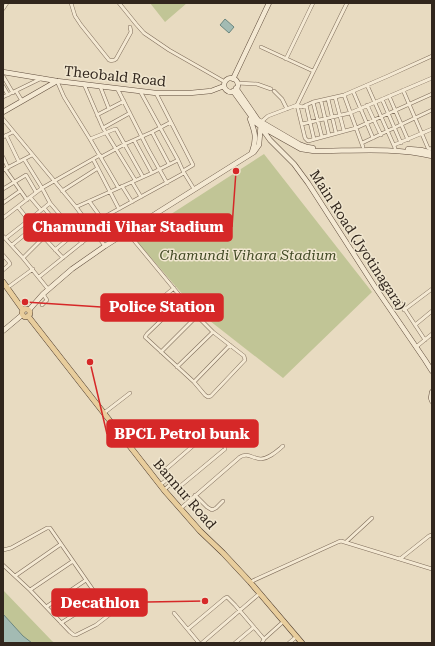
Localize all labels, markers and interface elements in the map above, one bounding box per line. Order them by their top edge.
street label: Theobald Road [63,63,167,89]
street label: Main Road (Jyotinagara) [307,167,409,313]
callout: Chamundi Vihar Stadium [24,214,232,241]
text: Chamundi Vihar Stadium [32,218,224,236]
park label: Chamundi Vihara Stadium [159,247,337,263]
callout: Police Station [101,294,223,321]
text: Police Station [109,298,215,316]
callout: BPCL Petrol bunk [107,420,258,447]
text: BPCL Petrol bunk [114,425,250,443]
street label: Bannur Road [150,456,220,532]
callout: Decathlon [52,589,147,616]
text: Decathlon [60,594,140,612]

